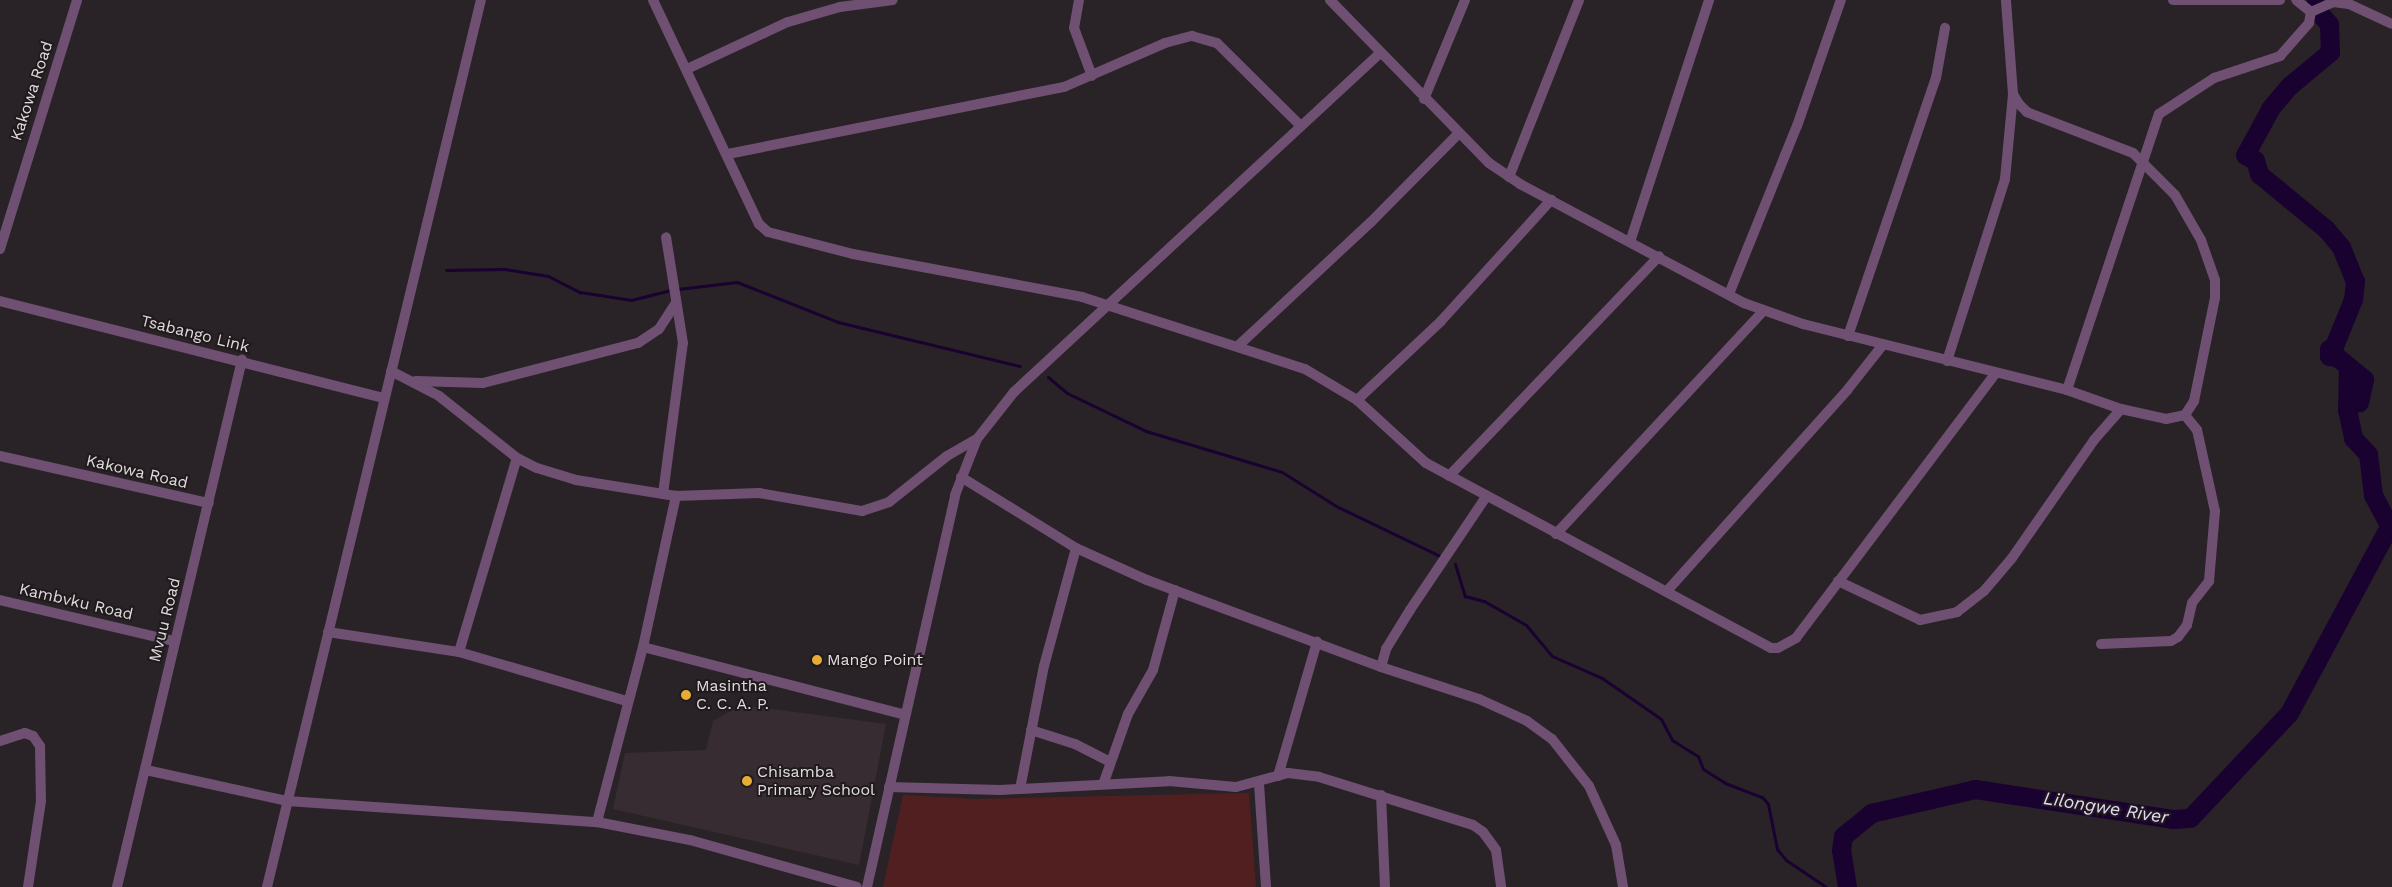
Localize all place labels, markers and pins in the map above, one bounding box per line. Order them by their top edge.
place label: Mango Point [827,650,923,670]
marker: Mango Point [811,654,823,666]
place label: Masintha C. C. A. P. [696,676,770,714]
marker: Masintha C. C. A. P. [680,689,692,701]
place label: Chisamba Primary School [757,762,875,800]
marker: Chisamba Primary School [741,775,753,787]

